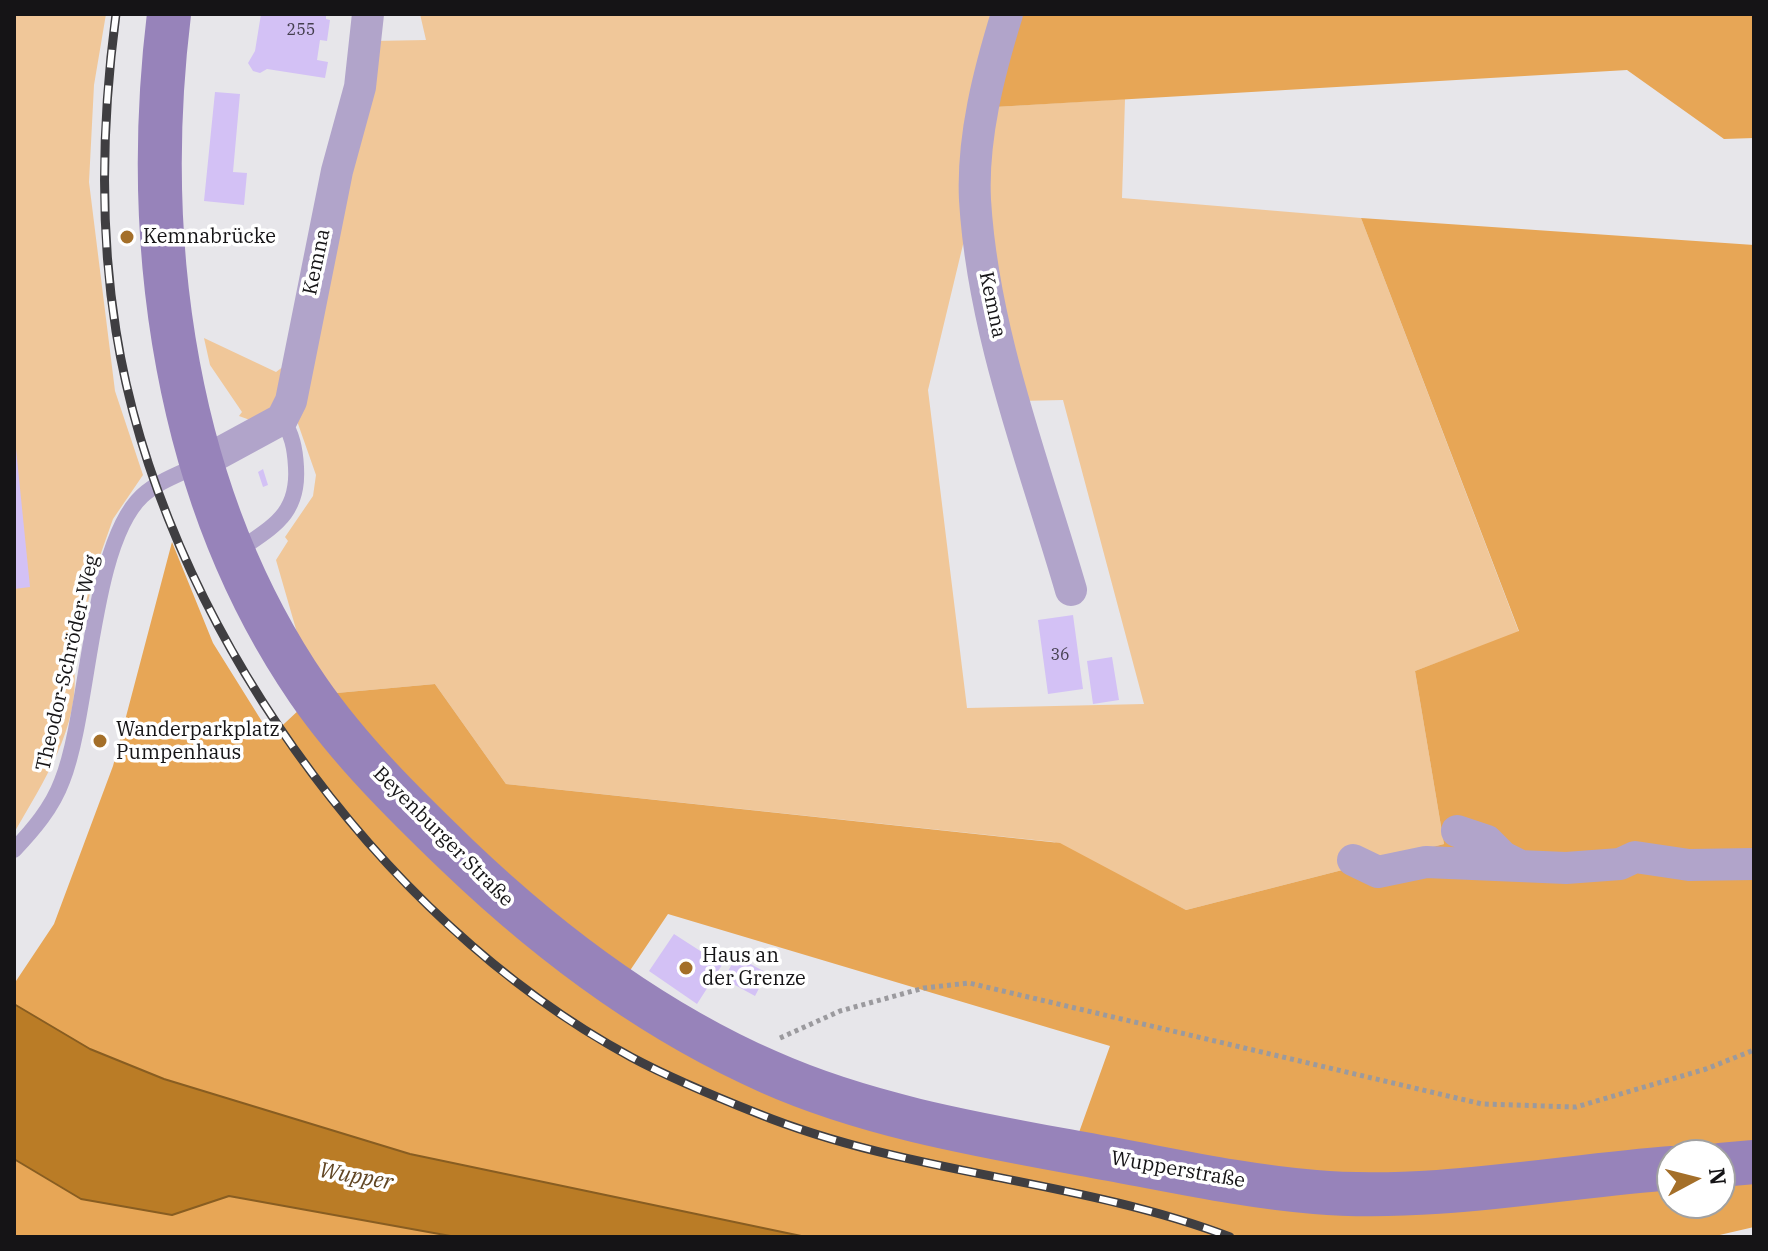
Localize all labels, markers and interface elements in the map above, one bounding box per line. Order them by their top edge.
house number: 255 [287,20,315,40]
place label: Kemnabrücke [143,225,276,249]
street label: Kemna [298,227,336,297]
marker: Kemnabrücke [118,228,136,246]
street label: Kemna [973,270,1011,340]
street label: Theodor-Schröder-Weg [31,553,105,773]
house number: 36 [1050,645,1070,665]
place label: Wanderparkplatz Pumpenhaus [116,718,280,765]
marker: Wanderparkplatz Pumpenhaus [91,732,109,750]
street label: Beyenburger Straße [368,762,518,912]
place label: Haus an der Grenze [702,944,806,991]
marker: Haus an der Grenze [677,959,695,977]
north arrow [1656,1139,1736,1219]
street label: Wupperstraße [1109,1146,1247,1194]
water label: Wupper [317,1158,395,1196]
text: N [1703,1166,1734,1187]

